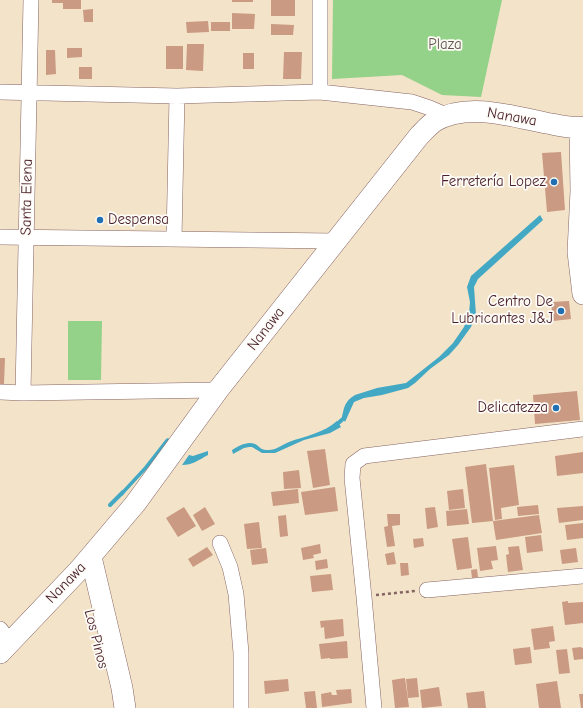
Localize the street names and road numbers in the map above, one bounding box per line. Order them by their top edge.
street label: Nanawa [486,104,538,130]
street label: Santa Elena [17,158,37,236]
street label: Nanawa [243,304,289,354]
street label: Nanawa [42,559,90,607]
street label: Los Pinos [80,607,112,671]

